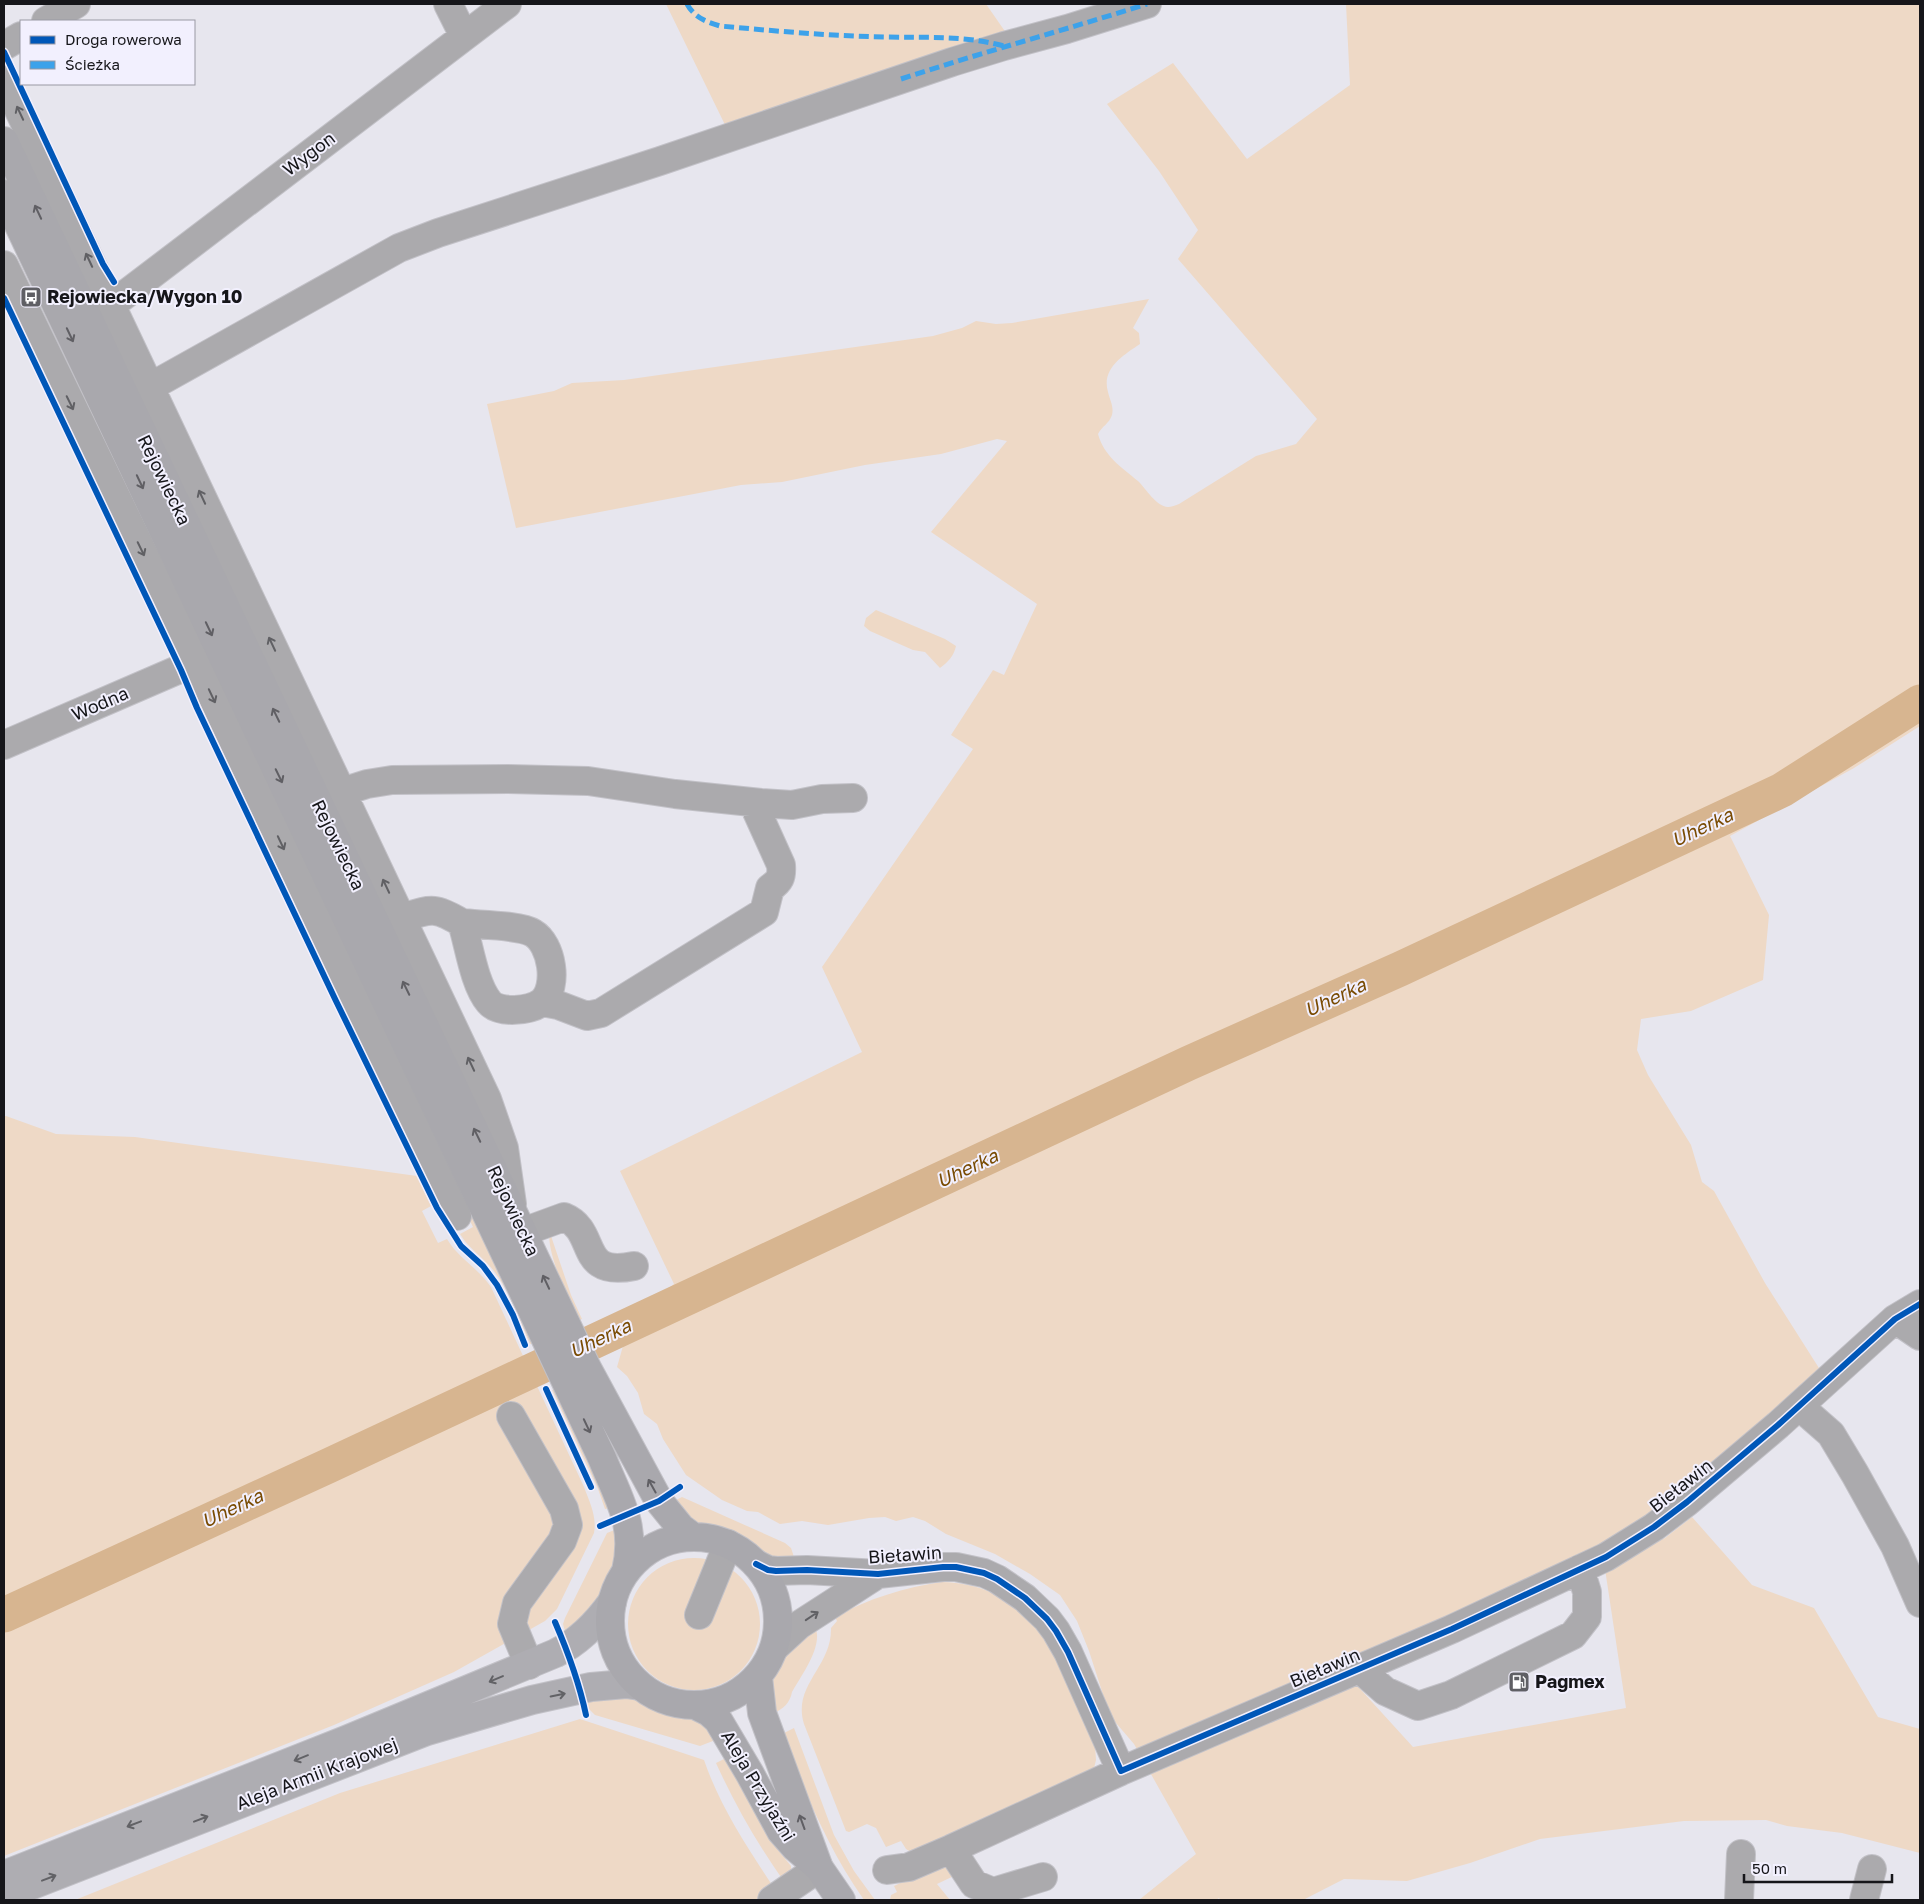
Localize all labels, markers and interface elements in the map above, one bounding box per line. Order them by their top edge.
legend [20,20,195,85]
text: Droga rowerowa [65,30,182,48]
text: Ścieżka [65,55,120,73]
one-way arrow [14,106,24,121]
street label: Wygon [278,126,339,180]
one-way arrow [32,205,42,220]
one-way arrow [84,253,94,268]
bus stop icon: Rejowiecka/Wygon 10 [19,285,43,309]
place label: Rejowiecka/Wygon 10 [47,285,242,307]
one-way arrow [66,327,75,342]
one-way arrow [65,396,75,411]
street label: Rejowiecka [134,431,196,528]
one-way arrow [135,474,145,489]
one-way arrow [197,490,207,505]
one-way arrow [136,542,146,557]
one-way arrow [205,621,214,636]
one-way arrow [267,637,276,652]
street label: Wodna [68,681,131,725]
one-way arrow [208,688,217,703]
one-way arrow [271,708,280,723]
one-way arrow [275,768,284,783]
street label: Rejowiecka [308,796,370,893]
water label: Uherka [1667,802,1737,851]
one-way arrow [277,835,286,850]
one-way arrow [381,879,390,894]
water label: Uherka [1300,972,1370,1021]
one-way arrow [401,981,411,996]
one-way arrow [466,1057,475,1072]
one-way arrow [471,1128,481,1143]
water label: Uherka [932,1143,1002,1192]
street label: Rejowiecka [483,1162,545,1260]
one-way arrow [541,1275,551,1290]
water label: Uherka [565,1313,635,1362]
one-way arrow [583,1418,592,1433]
street label: Bieławin [1644,1454,1716,1517]
one-way arrow [646,1480,656,1494]
water label: Uherka [197,1483,267,1532]
street label: Bieławin [867,1540,943,1568]
one-way arrow [805,1610,819,1620]
street label: Bieławin [1286,1642,1363,1692]
fuel station icon: Pagmex [1507,1670,1531,1694]
place label: Pagmex [1535,1670,1605,1692]
one-way arrow [489,1674,504,1684]
one-way arrow [549,1690,565,1699]
street label: Aleja Przyjaźni [717,1726,801,1845]
street label: Aleja Armii Krajowej [233,1732,400,1814]
one-way arrow [294,1753,309,1763]
one-way arrow [193,1814,208,1824]
one-way arrow [797,1815,806,1830]
one-way arrow [127,1820,142,1829]
scale bar [1744,1852,1892,1884]
text: 50 m [1752,1859,1787,1877]
one-way arrow [41,1873,56,1882]

